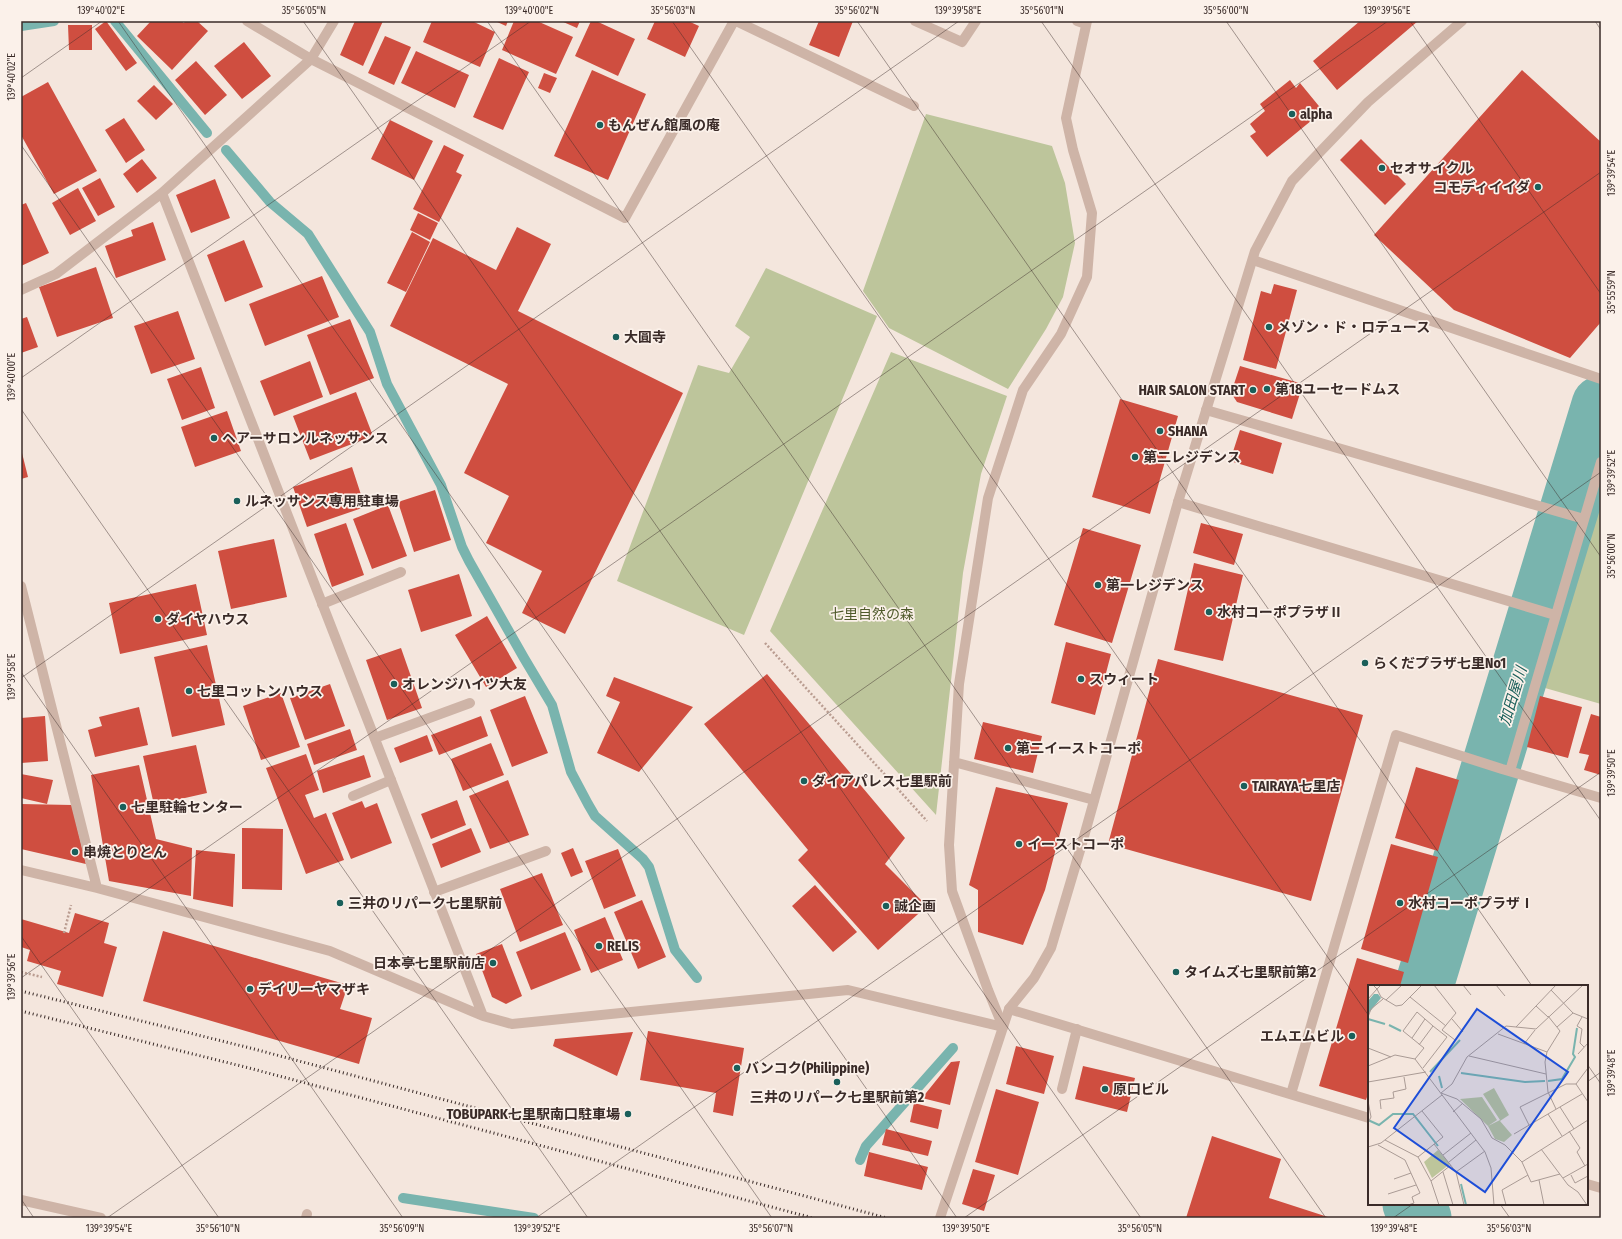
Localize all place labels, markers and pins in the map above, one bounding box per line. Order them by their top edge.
place label: alpha [1300,106,1333,123]
marker: alpha [1287,109,1297,119]
place label: もんぜん館風の庵 [608,117,720,134]
marker: もんぜん館風の庵 [595,120,605,130]
place label: セオサイクル [1390,160,1473,177]
marker: セオサイクル [1377,163,1387,173]
place label: コモディイイダ [1434,179,1530,196]
marker: コモディイイダ [1533,182,1543,192]
place label: メゾン・ド・ロテュース [1277,319,1430,336]
marker: メゾン・ド・ロテュース [1264,322,1274,332]
place label: 大圓寺 [624,329,666,346]
marker: 大圓寺 [611,332,621,342]
place label: 第18ユーセードムス [1275,381,1400,398]
place label: HAIR SALON START [1138,382,1245,399]
marker: 第18ユーセードムス [1262,384,1272,394]
marker: HAIR SALON START [1248,385,1258,395]
place label: SHANA [1168,423,1208,440]
marker: SHANA [1155,426,1165,436]
place label: ヘアーサロンルネッサンス [222,430,389,447]
marker: ヘアーサロンルネッサンス [209,433,219,443]
place label: 第二レジデンス [1143,449,1241,466]
marker: 第二レジデンス [1130,452,1140,462]
place label: ルネッサンス専用駐車場 [245,493,399,510]
marker: ルネッサンス専用駐車場 [232,496,242,506]
place label: 第一レジデンス [1106,577,1204,594]
marker: 第一レジデンス [1093,580,1103,590]
place label: 水村コーポプラザⅡ [1217,604,1343,621]
marker: 水村コーポプラザⅡ [1204,607,1214,617]
place label: ダイヤハウス [166,611,249,628]
marker: ダイヤハウス [153,614,163,624]
place label: らくだプラザ七里No1 [1373,655,1506,672]
marker: らくだプラザ七里No1 [1360,658,1370,668]
place label: スウィート [1089,671,1159,688]
marker: スウィート [1076,674,1086,684]
place label: オレンジハイツ大友 [402,676,527,693]
marker: オレンジハイツ大友 [389,679,399,689]
place label: 七里コットンハウス [197,683,323,700]
marker: 七里コットンハウス [184,686,194,696]
place label: 第二イーストコーポ [1016,740,1141,757]
marker: 第二イーストコーポ [1003,743,1013,753]
place label: ダイアパレス七里駅前 [812,773,952,790]
marker: ダイアパレス七里駅前 [799,776,809,786]
place label: TAIRAYA七里店 [1252,778,1341,795]
marker: TAIRAYA七里店 [1239,781,1249,791]
place label: 七里駐輪センター [131,799,243,816]
marker: 七里駐輪センター [118,802,128,812]
place label: イーストコーポ [1027,836,1124,853]
marker: イーストコーポ [1014,839,1024,849]
place label: 串焼とりとん [83,844,167,861]
marker: 串焼とりとん [70,847,80,857]
place label: 三井のリパーク七里駅前 [348,895,502,912]
place label: 水村コーポプラザⅠ [1408,895,1534,912]
marker: 三井のリパーク七里駅前 [335,898,345,908]
place label: 誠企画 [894,898,936,915]
marker: 水村コーポプラザⅠ [1395,898,1405,908]
marker: 誠企画 [881,901,891,911]
place label: RELIS [607,938,639,955]
marker: RELIS [594,941,604,951]
place label: 日本亭七里駅前店 [373,955,485,972]
marker: 日本亭七里駅前店 [488,958,498,968]
place label: タイムズ七里駅前第2 [1184,964,1317,981]
marker: タイムズ七里駅前第2 [1171,967,1181,977]
place label: デイリーヤマザキ [258,981,370,998]
marker: デイリーヤマザキ [245,984,255,994]
place label: エムエムビル [1260,1028,1344,1045]
marker: エムエムビル [1347,1031,1357,1041]
place label: バンコク(Philippine) [745,1060,869,1077]
marker: バンコク(Philippine) [732,1063,742,1073]
marker: 三井のリパーク七里駅前第2 [832,1077,842,1087]
place label: 原口ビル [1113,1081,1169,1098]
marker: 原口ビル [1100,1084,1110,1094]
place label: 三井のリパーク七里駅前第2 [750,1089,925,1106]
place label: TOBUPARK七里駅南口駐車場 [446,1106,620,1123]
marker: TOBUPARK七里駅南口駐車場 [623,1109,633,1119]

